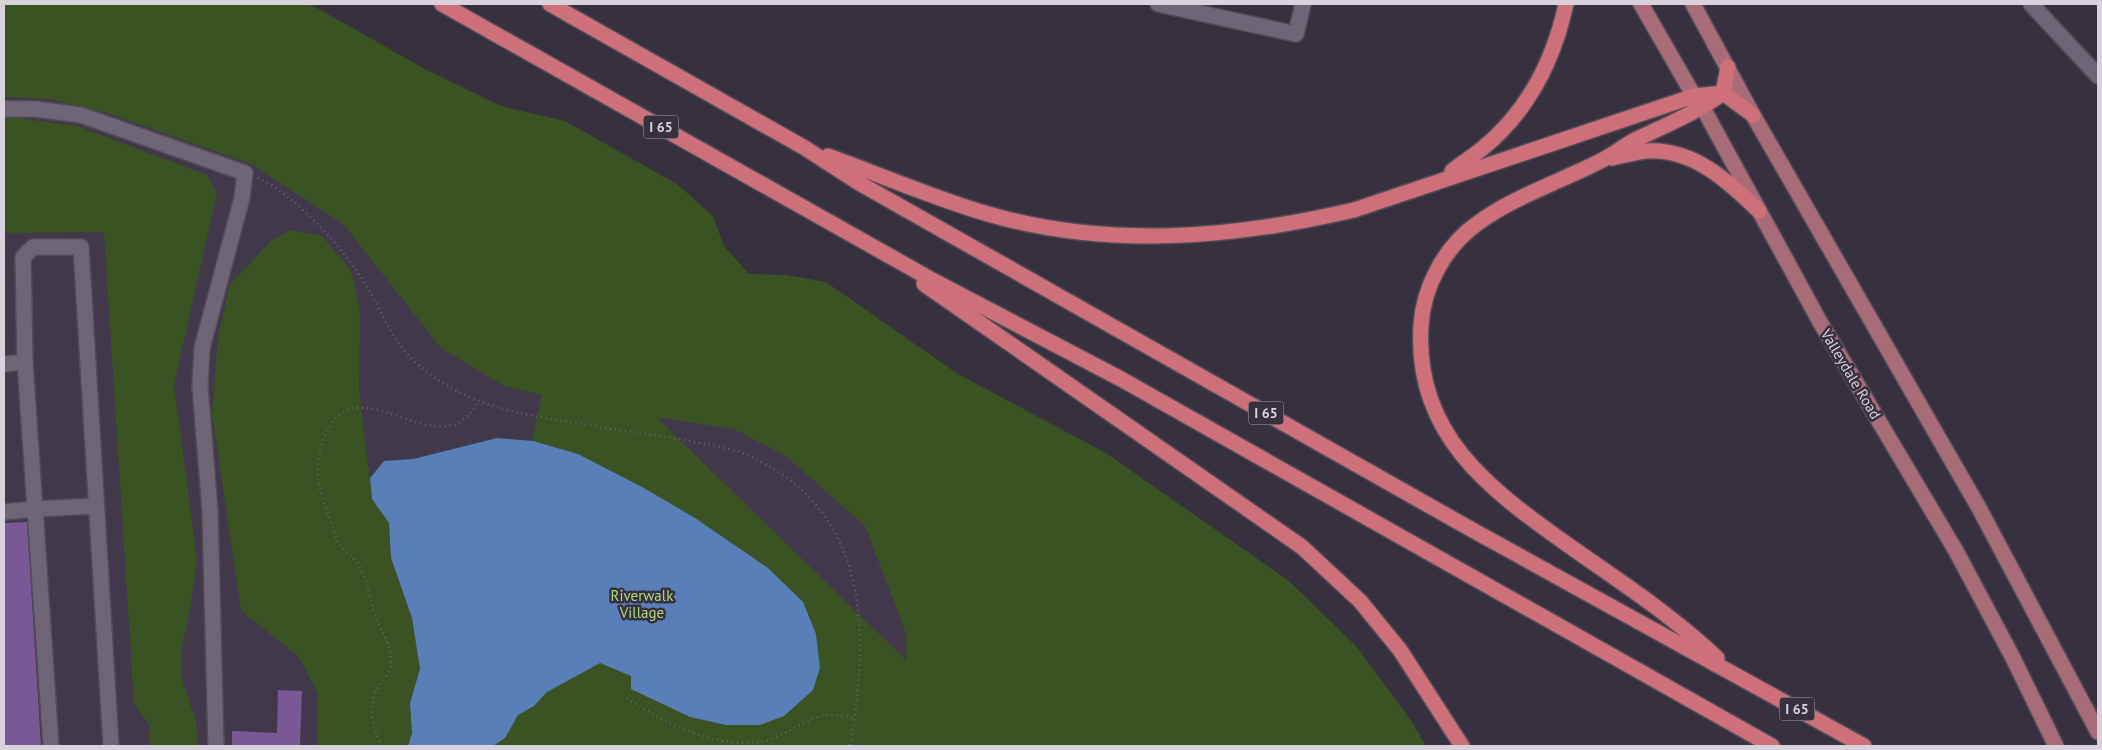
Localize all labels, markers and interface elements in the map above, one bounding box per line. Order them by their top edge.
road number: I 65 [644,115,678,138]
street label: Valleydale Road [1816,325,1885,422]
road number: I 65 [1248,402,1284,424]
park label: Riverwalk Village [611,586,674,622]
road number: I 65 [1780,698,1814,721]

